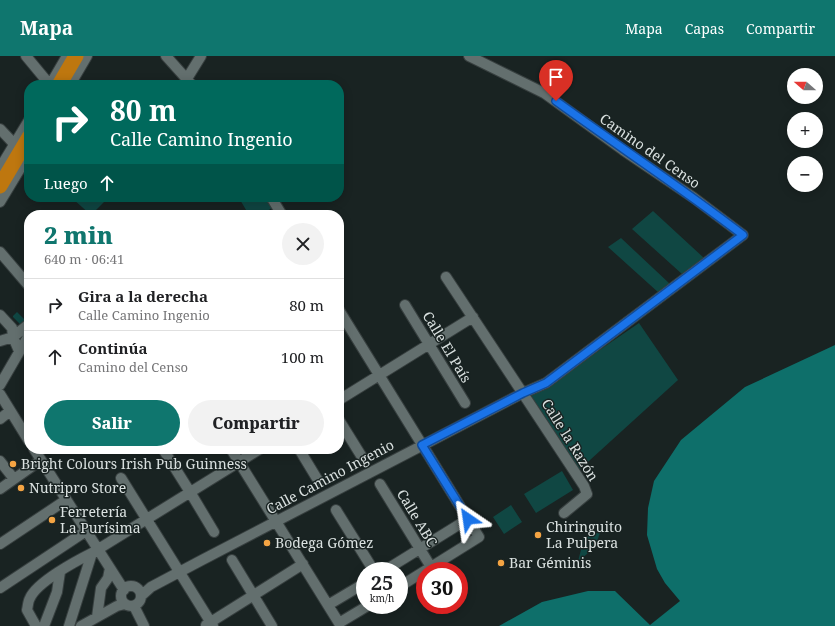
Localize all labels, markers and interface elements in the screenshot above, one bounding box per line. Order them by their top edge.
text: Mapa [20,15,73,41]
text: Mapa [625,19,663,38]
text: Capas [685,19,724,38]
text: Compartir [746,19,815,38]
pin [539,60,573,101]
icon: arrive [545,66,567,88]
north arrow [787,68,823,104]
map controls [787,68,823,192]
text: 80 m [110,91,177,129]
icon: right [44,96,96,148]
street label: Camino del Censo [596,109,704,192]
button: + [787,112,823,148]
text: Calle Camino Ingenio [110,127,293,151]
button: − [787,156,823,192]
icon: ahead [96,172,118,194]
text: Luego [44,173,88,193]
text: 2 min [44,218,113,251]
button: close [282,223,324,265]
text: 640 m · 06:41 [44,250,124,268]
text: Gira a la derecha [78,286,208,306]
icon: right [44,294,66,316]
text: 80 m [289,295,324,315]
text: Calle Camino Ingenio [78,306,210,324]
street label: Calle El País [419,308,476,386]
text: Continúa [78,338,148,358]
icon: ahead [44,346,66,368]
text: 100 m [281,347,324,367]
text: Camino del Censo [78,358,188,376]
street label: Calle la Razón [538,395,603,484]
button: Salir [44,400,180,446]
button: Compartir [188,400,324,446]
street label: Calle Camino Ingenio [263,435,397,518]
place label: Bright Colours Irish Pub Guinness [21,454,247,473]
marker: Bright Colours Irish Pub Guinness [8,459,18,469]
place label: Nutripro Store [29,478,126,497]
marker: Nutripro Store [16,483,26,493]
street label: Calle ABC [393,485,442,550]
position arrow [447,498,489,540]
place label: Ferretería La Purísima [60,502,141,537]
marker: Ferretería La Purísima [47,515,57,525]
place label: Chiringuito La Pulpera [546,517,622,552]
marker: Chiringuito La Pulpera [533,530,543,540]
place label: Bodega Gómez [275,533,373,552]
marker: Bodega Gómez [262,538,272,548]
place label: Bar Géminis [509,553,591,572]
marker: Bar Géminis [496,558,506,568]
speed limit sign: 30 [416,562,468,614]
text: 25 [371,569,393,596]
text: km/h [370,591,394,605]

